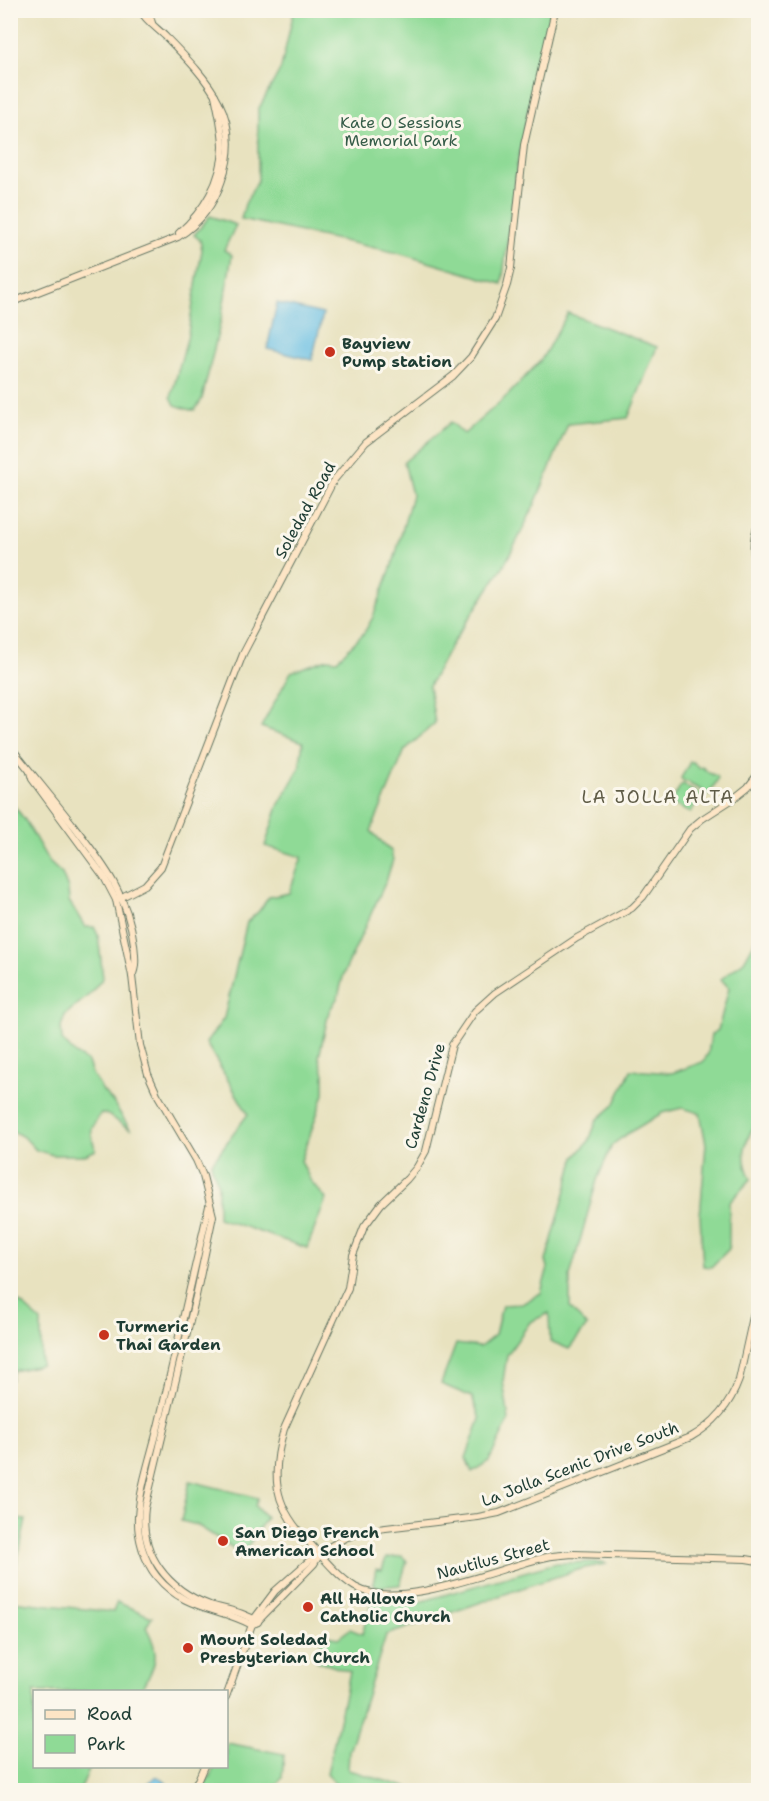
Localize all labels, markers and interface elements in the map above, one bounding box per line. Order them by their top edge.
park label: Kate O Sessions Memorial Park [340,112,462,151]
place label: Bayview Pump station [342,333,452,372]
marker: Bayview Pump station [323,345,337,359]
street label: Soledad Road [270,458,340,562]
district label: LA JOLLA ALTA [581,785,735,809]
street label: Cardeno Drive [400,1041,450,1151]
place label: Turmeric Thai Garden [116,1316,221,1355]
marker: Turmeric Thai Garden [97,1328,111,1342]
street label: La Jolla Scenic Drive South [478,1417,682,1511]
place label: San Diego French American School [235,1522,380,1561]
marker: San Diego French American School [216,1534,230,1548]
street label: Nautilus Street [434,1534,552,1584]
place label: All Hallows Catholic Church [320,1588,451,1627]
marker: All Hallows Catholic Church [301,1600,315,1614]
place label: Mount Soledad Presbyterian Church [200,1629,370,1668]
marker: Mount Soledad Presbyterian Church [181,1641,195,1655]
legend [33,1690,228,1768]
text: Road [87,1702,132,1726]
text: Park [87,1732,126,1756]

